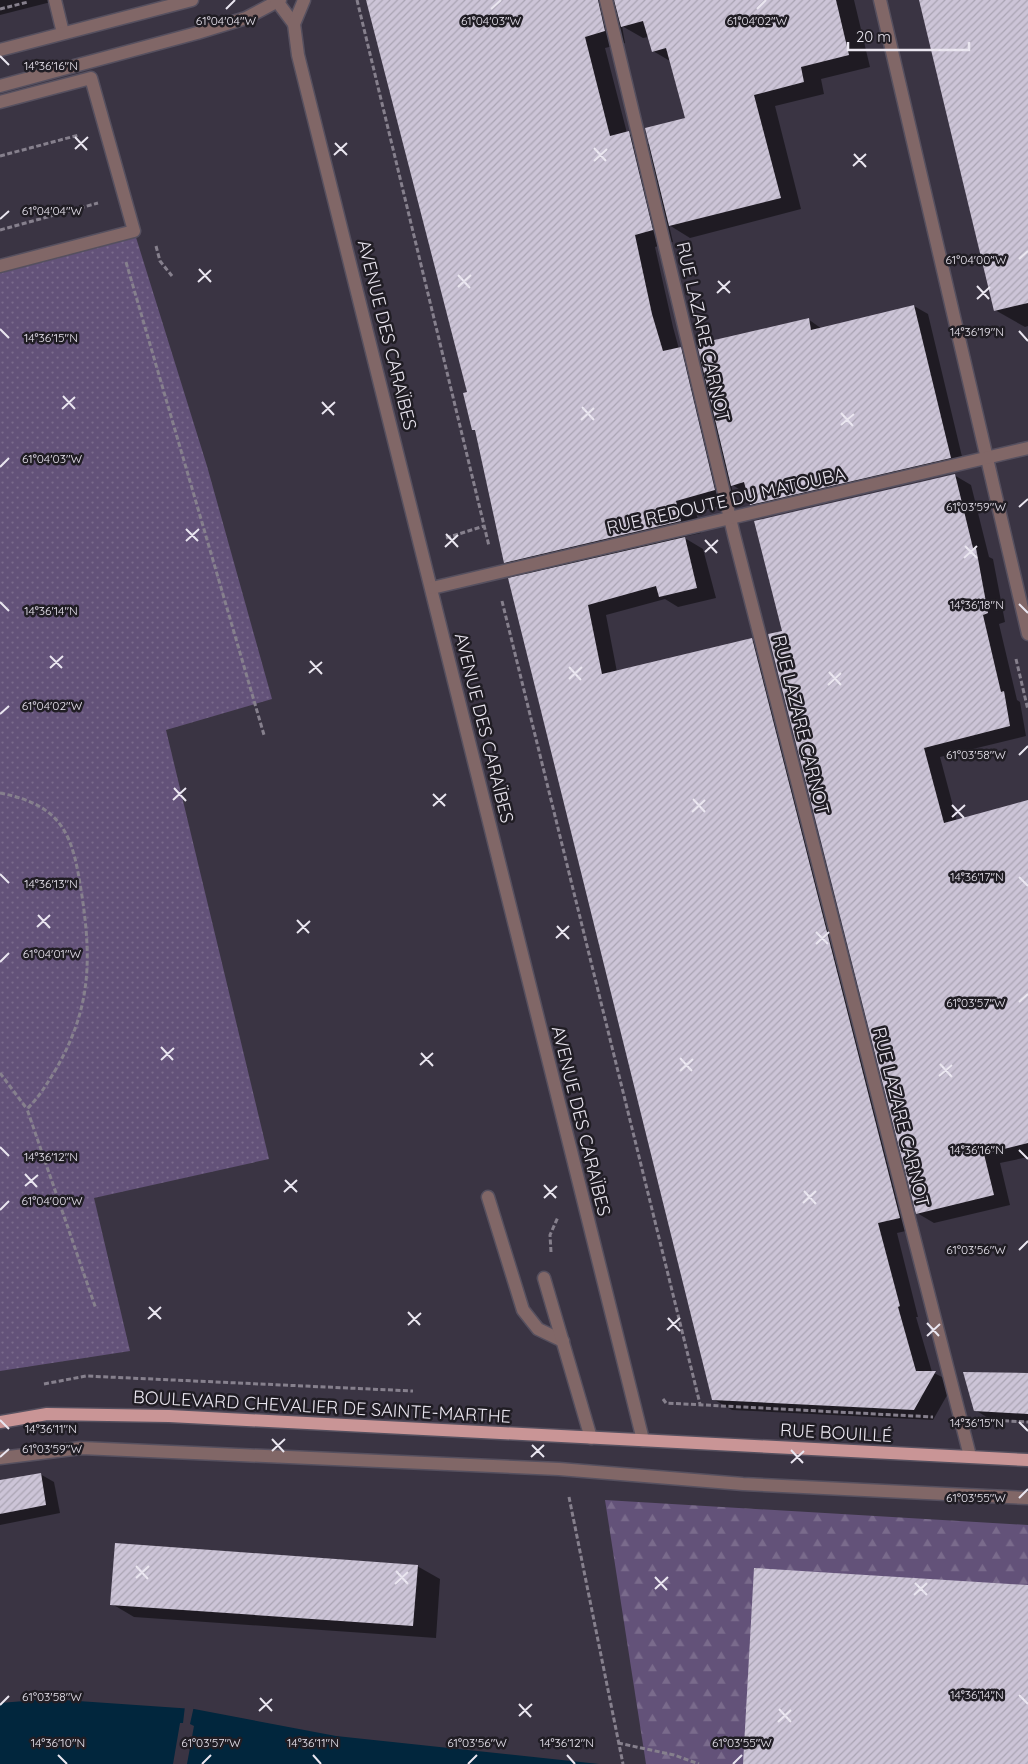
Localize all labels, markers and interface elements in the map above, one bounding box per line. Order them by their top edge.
text: 61°04'04"W [196,13,257,28]
text: 61°04'03"W [461,13,522,28]
text: 61°04'02"W [727,13,788,28]
scale bar [848,20,969,52]
text: 20 m [856,27,891,46]
text: 14°36'16"N [24,58,78,73]
text: 61°04'04"W [22,203,83,218]
street label: AVENUE DES CARAÏBES [353,237,422,432]
street label: RUE LAZARE CARNOT [672,239,735,424]
text: 61°04'00"W [945,252,1007,267]
text: 14°36'19"N [950,324,1004,339]
text: 14°36'15"N [24,330,78,345]
text: 61°04'03"W [22,451,83,466]
street label: RUE REDOUTE DU MATOUBA [604,462,848,539]
text: 61°03'59"W [946,499,1006,514]
text: 14°36'18"N [950,597,1004,612]
text: 14°36'14"N [24,603,78,618]
street label: AVENUE DES CARAÏBES [450,630,519,825]
street label: RUE LAZARE CARNOT [768,633,835,817]
text: 61°04'02"W [22,698,83,713]
text: 61°03'58"W [946,747,1006,762]
text: 14°36'17"N [950,869,1004,884]
text: 14°36'13"N [24,876,78,891]
text: 61°04'01"W [23,946,82,961]
text: 61°03'57"W [946,995,1006,1010]
street label: AVENUE DES CARAÏBES [547,1023,616,1218]
street label: RUE LAZARE CARNOT [868,1025,935,1209]
text: 14°36'16"N [950,1142,1004,1157]
text: 14°36'12"N [24,1149,78,1164]
text: 61°04'00"W [21,1193,83,1208]
text: 61°03'56"W [946,1242,1006,1257]
street label: BOULEVARD CHEVALIER DE SAINTE-MARTHE [133,1385,511,1428]
text: 14°36'15"N [950,1415,1004,1430]
street label: RUE BOUILLÉ [779,1418,893,1447]
text: 14°36'11"N [25,1421,77,1436]
text: 61°03'59"W [22,1441,82,1456]
text: 61°03'55"W [946,1490,1006,1505]
text: 14°36'14"N [950,1687,1004,1702]
text: 61°03'58"W [22,1689,82,1704]
text: 14°36'10"N [31,1735,85,1750]
text: 61°03'57"W [181,1735,241,1750]
text: 14°36'11"N [287,1735,339,1750]
text: 61°03'56"W [447,1735,507,1750]
text: 14°36'12"N [540,1735,594,1750]
text: 61°03'55"W [712,1735,772,1750]

